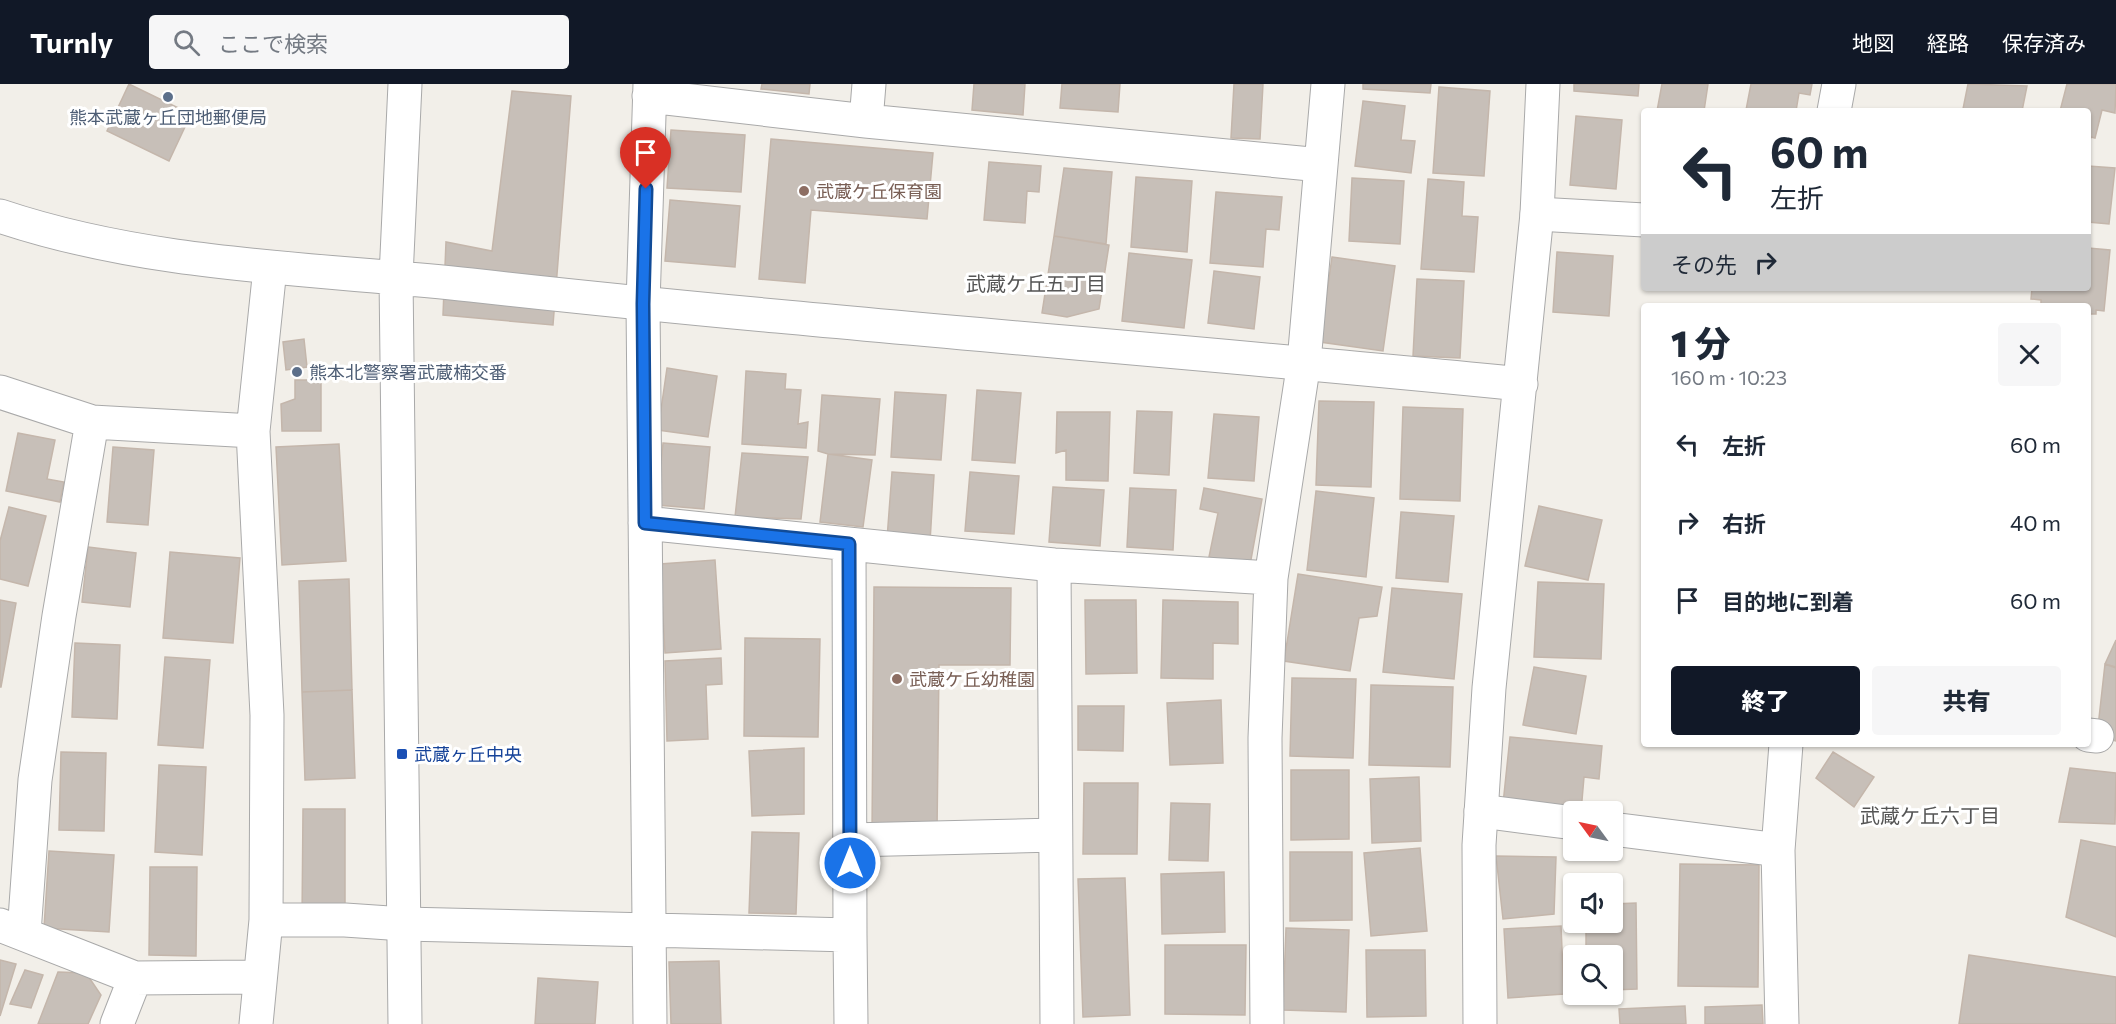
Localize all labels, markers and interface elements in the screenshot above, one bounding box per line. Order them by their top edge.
search box [149,15,569,69]
text: Turnly [30,25,113,59]
icon: search [170,26,203,59]
text: ここで検索 [218,30,328,57]
text: 地図 [1852,30,1894,55]
text: 経路 [1927,30,1969,55]
text: 保存済み [2002,30,2086,55]
marker: 熊本武蔵ヶ丘団地郵便局 [161,90,175,104]
place label: 熊本武蔵ヶ丘団地郵便局 [69,106,267,128]
text: 60 m [1770,125,1869,177]
pin [620,127,671,189]
icon: left [1671,132,1749,210]
icon: arrive [629,136,662,169]
place label: 武蔵ケ丘保育園 [816,180,942,202]
text: 左折 [1770,181,1824,214]
marker: 武蔵ケ丘保育園 [797,184,811,198]
icon: right [1749,246,1782,279]
text: その先 [1671,251,1737,278]
district label: 武蔵ケ丘五丁目 [966,271,1106,295]
text: 1 分 [1671,320,1731,364]
button: close [1998,323,2061,386]
place label: 熊本北警察署武蔵楠交番 [309,361,507,383]
marker: 熊本北警察署武蔵楠交番 [290,365,304,379]
text: 160 m · 10:23 [1671,365,1787,389]
icon: left [1671,428,1704,461]
text: 60 m [2010,431,2061,458]
text: 左折 [1722,432,1766,459]
icon: right [1671,506,1704,539]
text: 40 m [2010,509,2061,536]
text: 右折 [1722,510,1766,537]
icon: arrive [1671,584,1704,617]
text: 60 m [2010,587,2061,614]
text: 目的地に到着 [1722,588,1854,615]
button: 終了 [1671,666,1860,735]
button: 共有 [1872,666,2061,735]
place label: 武蔵ケ丘幼稚園 [909,668,1035,690]
marker: 武蔵ケ丘幼稚園 [890,672,904,686]
place label: 武蔵ヶ丘中央 [414,743,522,765]
marker: 武蔵ヶ丘中央 [395,747,409,761]
north arrow [1563,801,1623,861]
map controls [1563,801,1623,1005]
district label: 武蔵ケ丘六丁目 [1860,803,2000,827]
position arrow [818,831,882,895]
button: sound [1563,873,1623,933]
button: search [1563,945,1623,1005]

